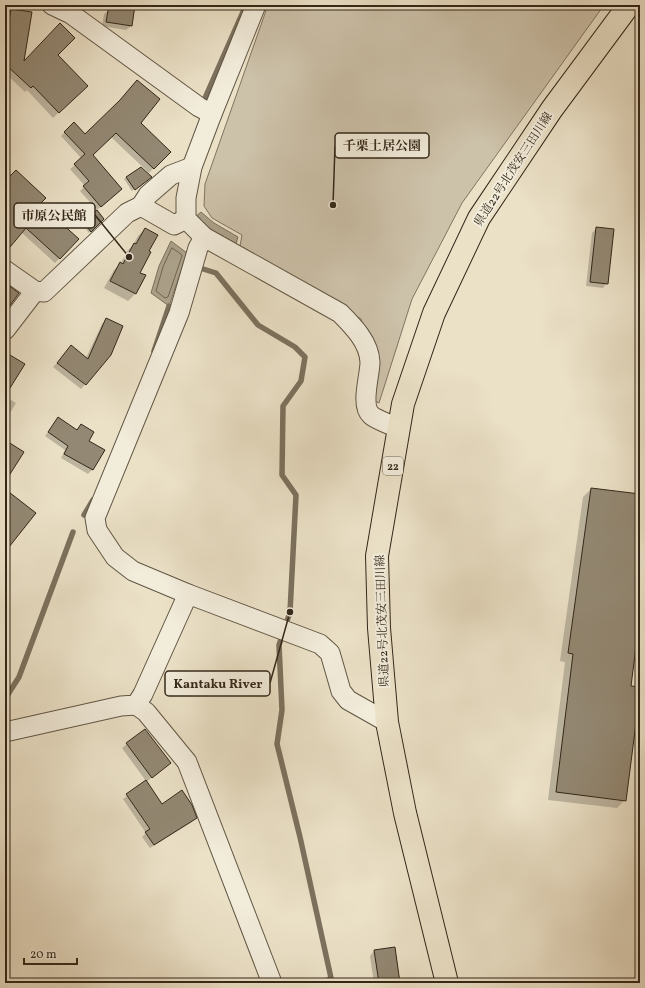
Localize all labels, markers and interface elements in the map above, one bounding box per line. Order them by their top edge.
street label: 県道22号北茂安三田川線 [471,109,557,230]
callout: 千栗土居公園 [335,133,429,158]
text: 千栗土居公園 [343,138,421,156]
callout: 市原公民館 [14,203,95,228]
text: 市原公民館 [21,208,87,226]
road number: 22 [383,457,403,475]
street label: 県道22号北茂安三田川線 [373,554,393,688]
callout: Kantaku River [165,671,270,696]
text: Kantaku River [174,676,262,694]
scale bar [24,940,77,966]
text: 20 m [30,947,57,963]

